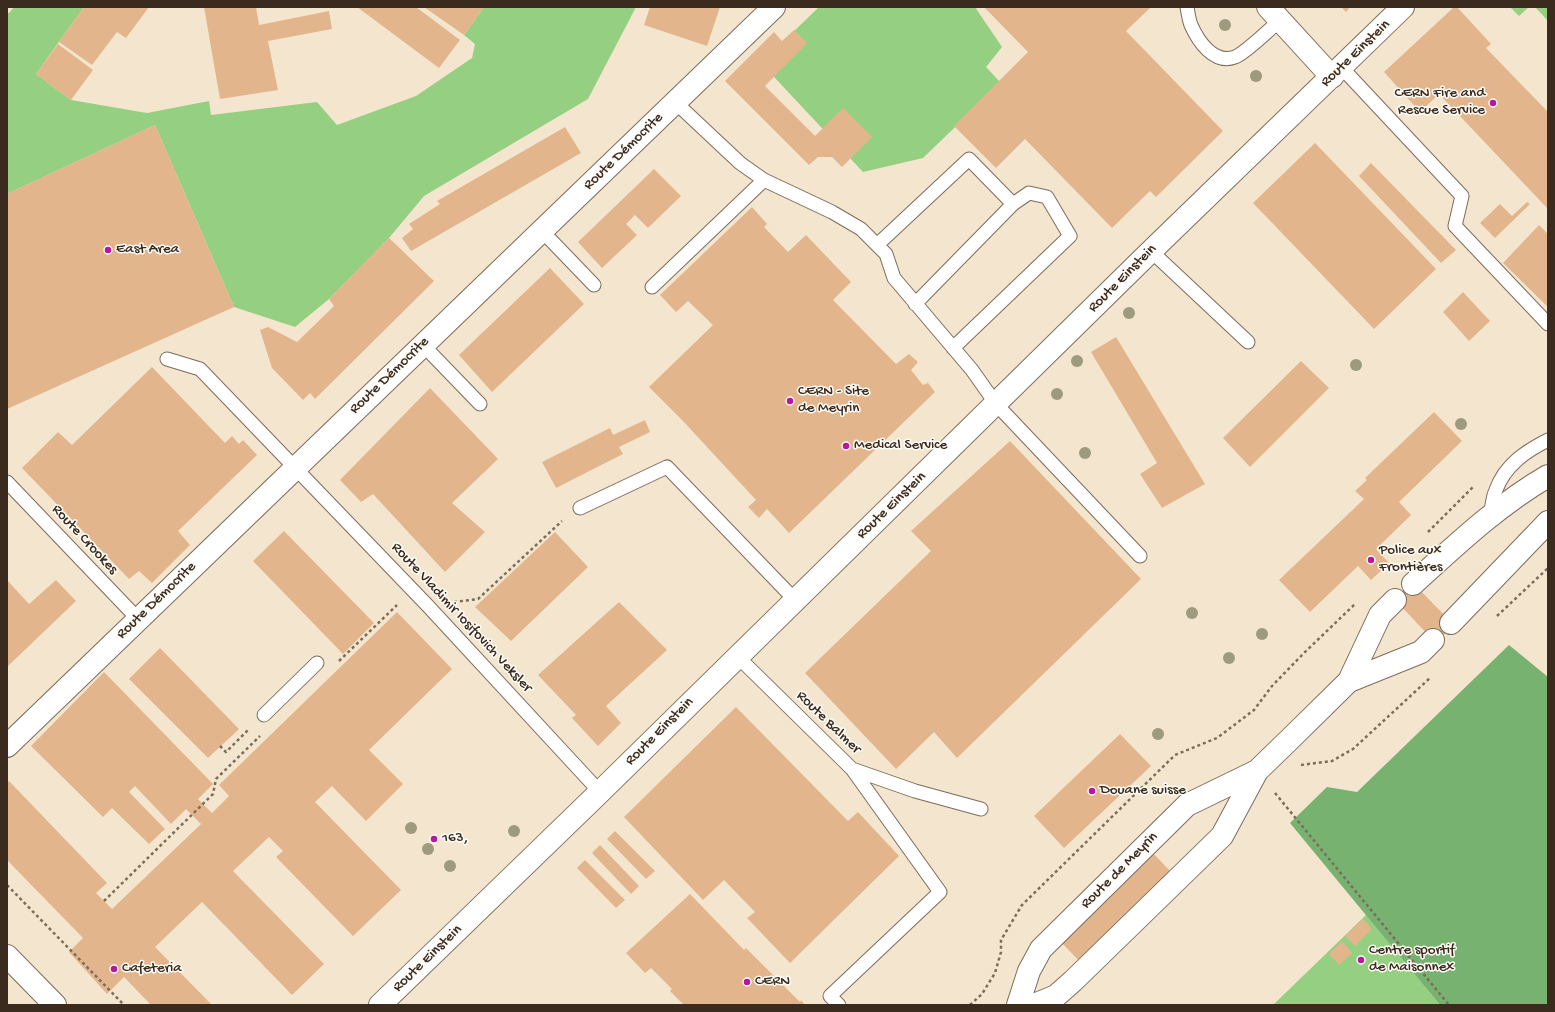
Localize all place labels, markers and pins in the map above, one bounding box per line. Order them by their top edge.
place label: CERN Fire and Rescue Service [1395,85,1485,120]
marker: CERN Fire and Rescue Service [1488,98,1498,108]
place label: East Area [116,241,179,259]
marker: East Area [103,245,113,255]
place label: CERN - Site de Meyrin [798,383,869,418]
marker: CERN - Site de Meyrin [785,396,795,406]
place label: Medical Service [854,437,947,455]
marker: Medical Service [841,441,851,451]
place label: Police aux Frontières [1379,542,1443,577]
marker: Police aux Frontières [1366,555,1376,565]
place label: Douane suisse [1100,782,1186,800]
marker: Douane suisse [1087,786,1097,796]
place label: 163, [442,830,468,848]
marker: 163, [429,834,439,844]
place label: Centre sportif de Maisonnex [1369,942,1455,977]
marker: Centre sportif de Maisonnex [1356,955,1366,965]
place label: Cafeteria [122,960,182,978]
marker: Cafeteria [109,964,119,974]
place label: CERN [755,973,790,991]
marker: CERN [742,977,752,987]

